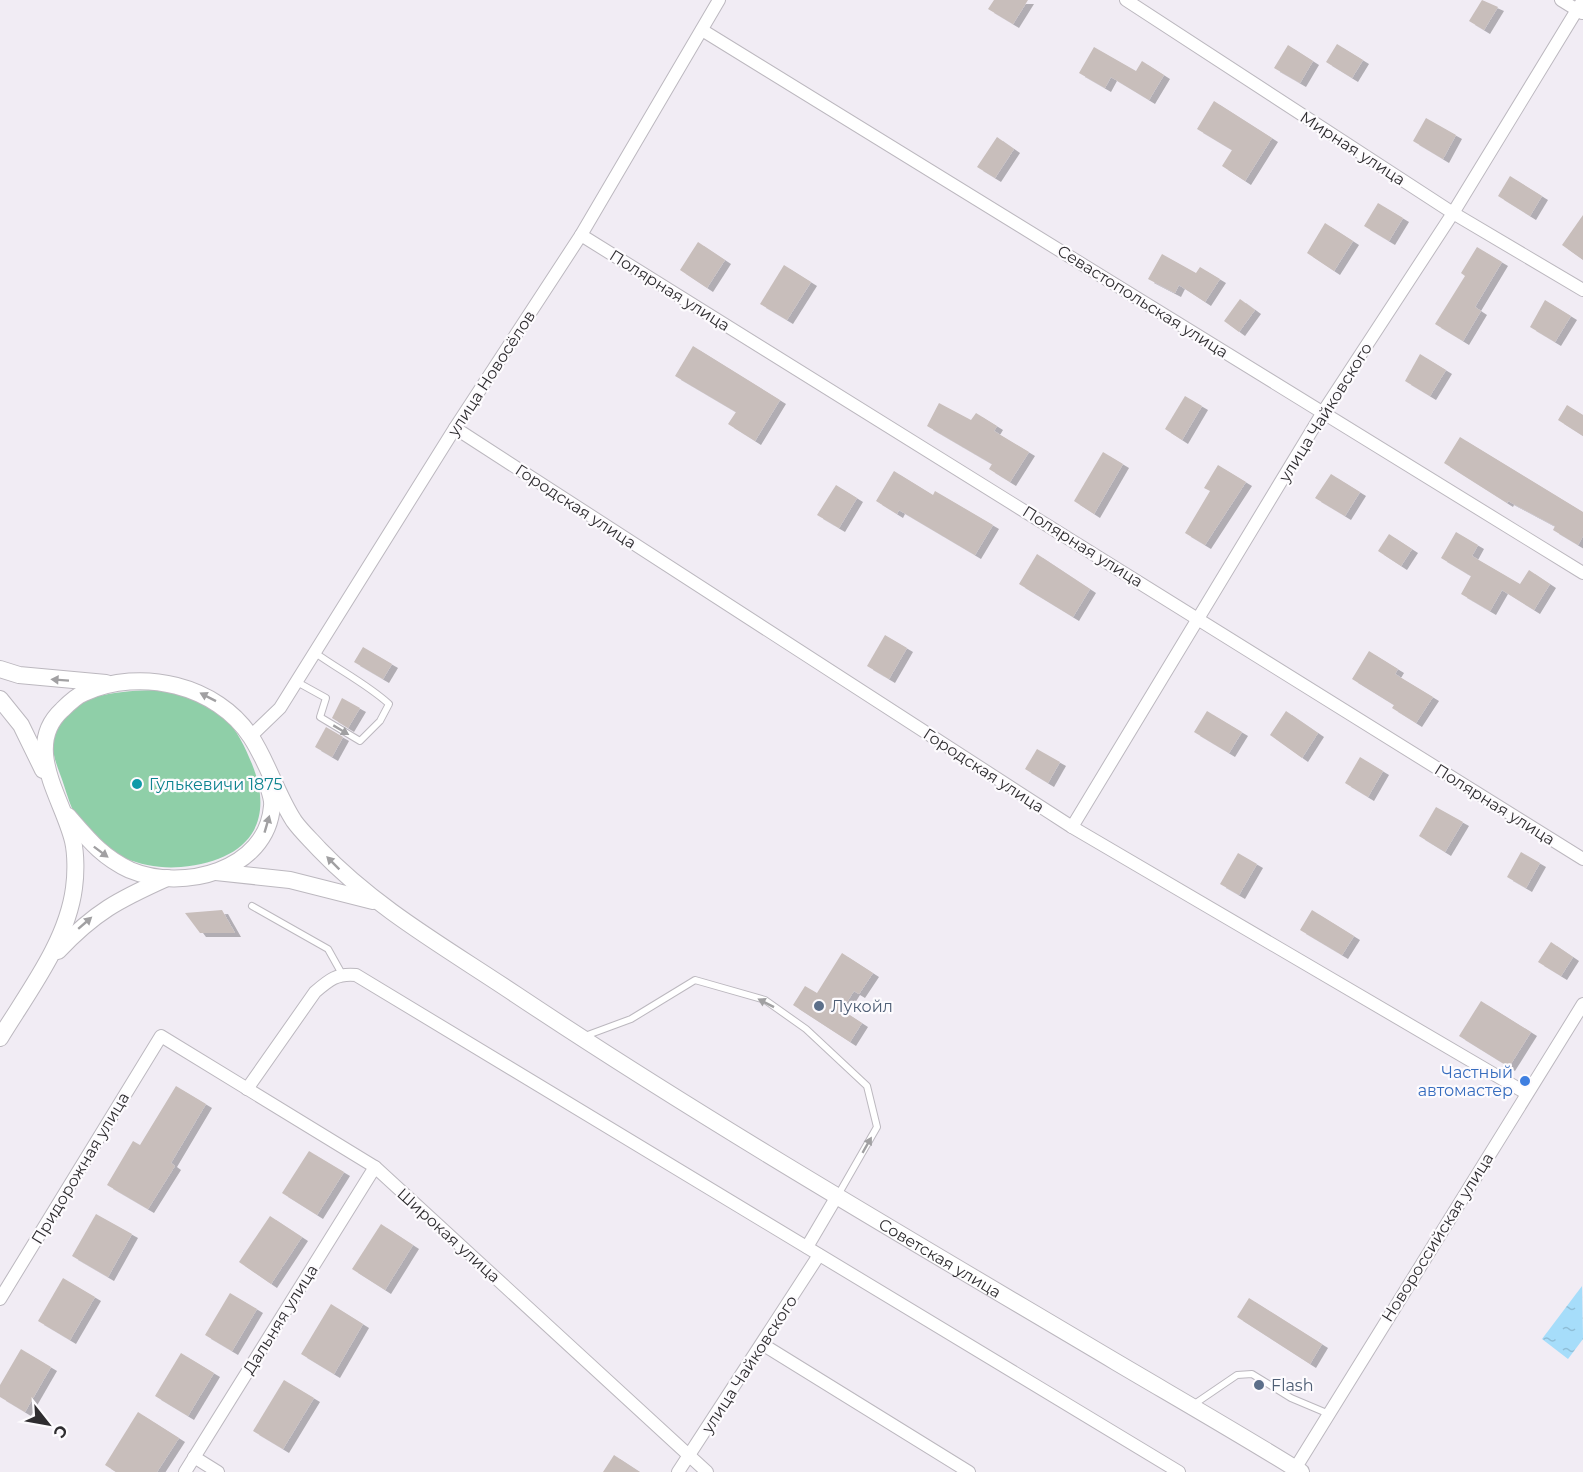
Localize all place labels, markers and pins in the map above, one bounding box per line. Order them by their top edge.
place label: Гулькевичи 1875 [149,775,283,794]
marker: Гулькевичи 1875 [130,777,144,791]
place label: Лукойл [831,997,893,1016]
marker: Лукойл [812,999,826,1013]
place label: Частный автомастер [1418,1063,1513,1100]
marker: Частный автомастер [1518,1074,1532,1088]
place label: Flash [1271,1376,1314,1395]
marker: Flash [1252,1378,1266,1392]

